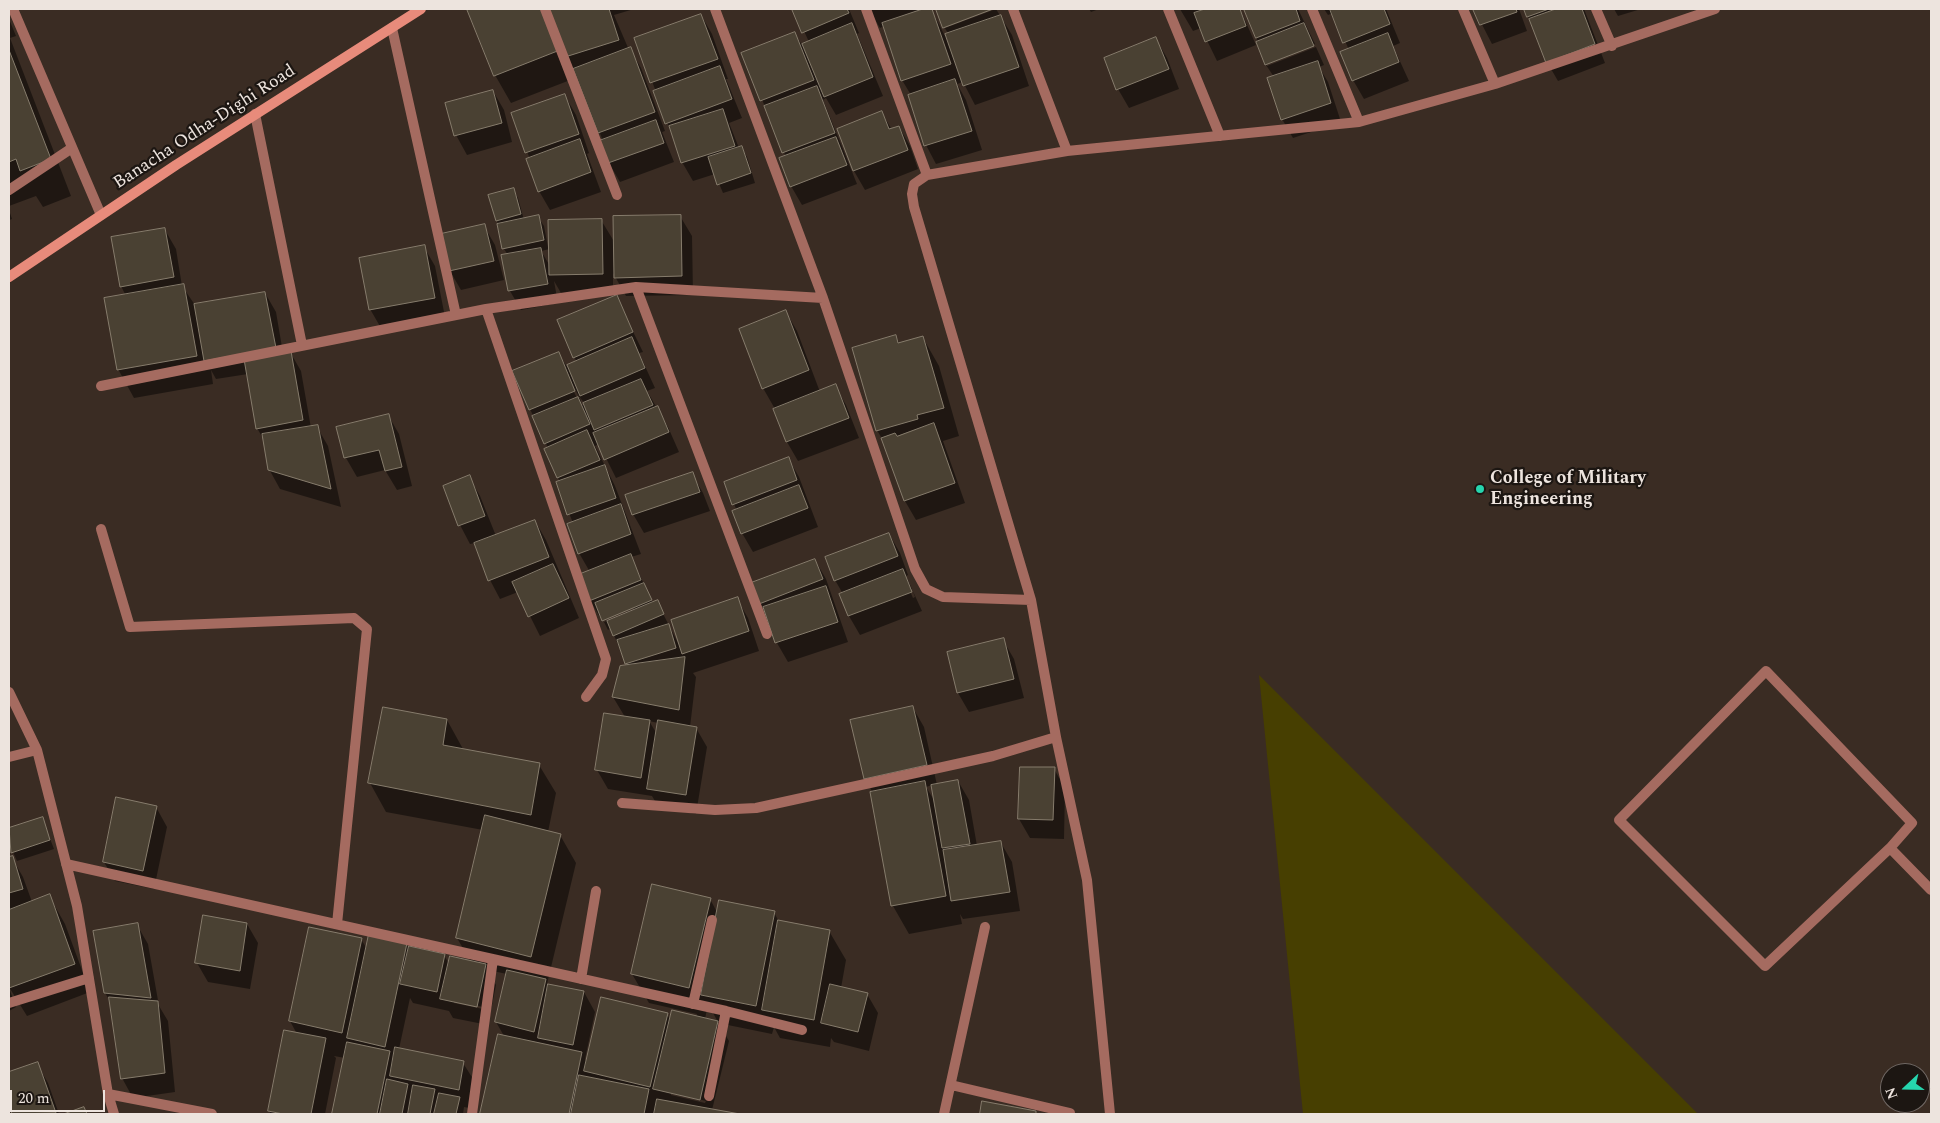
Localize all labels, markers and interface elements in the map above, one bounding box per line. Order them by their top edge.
street label: Banacha Odha-Dighi Road [110,61,300,195]
place label: College of Military Engineering [1490,468,1646,510]
marker: College of Military Engineering [1474,483,1486,495]
north arrow [1880,1063,1930,1113]
scale bar [12,1080,108,1112]
text: N [1880,1084,1903,1102]
text: 20 m [18,1087,50,1110]

